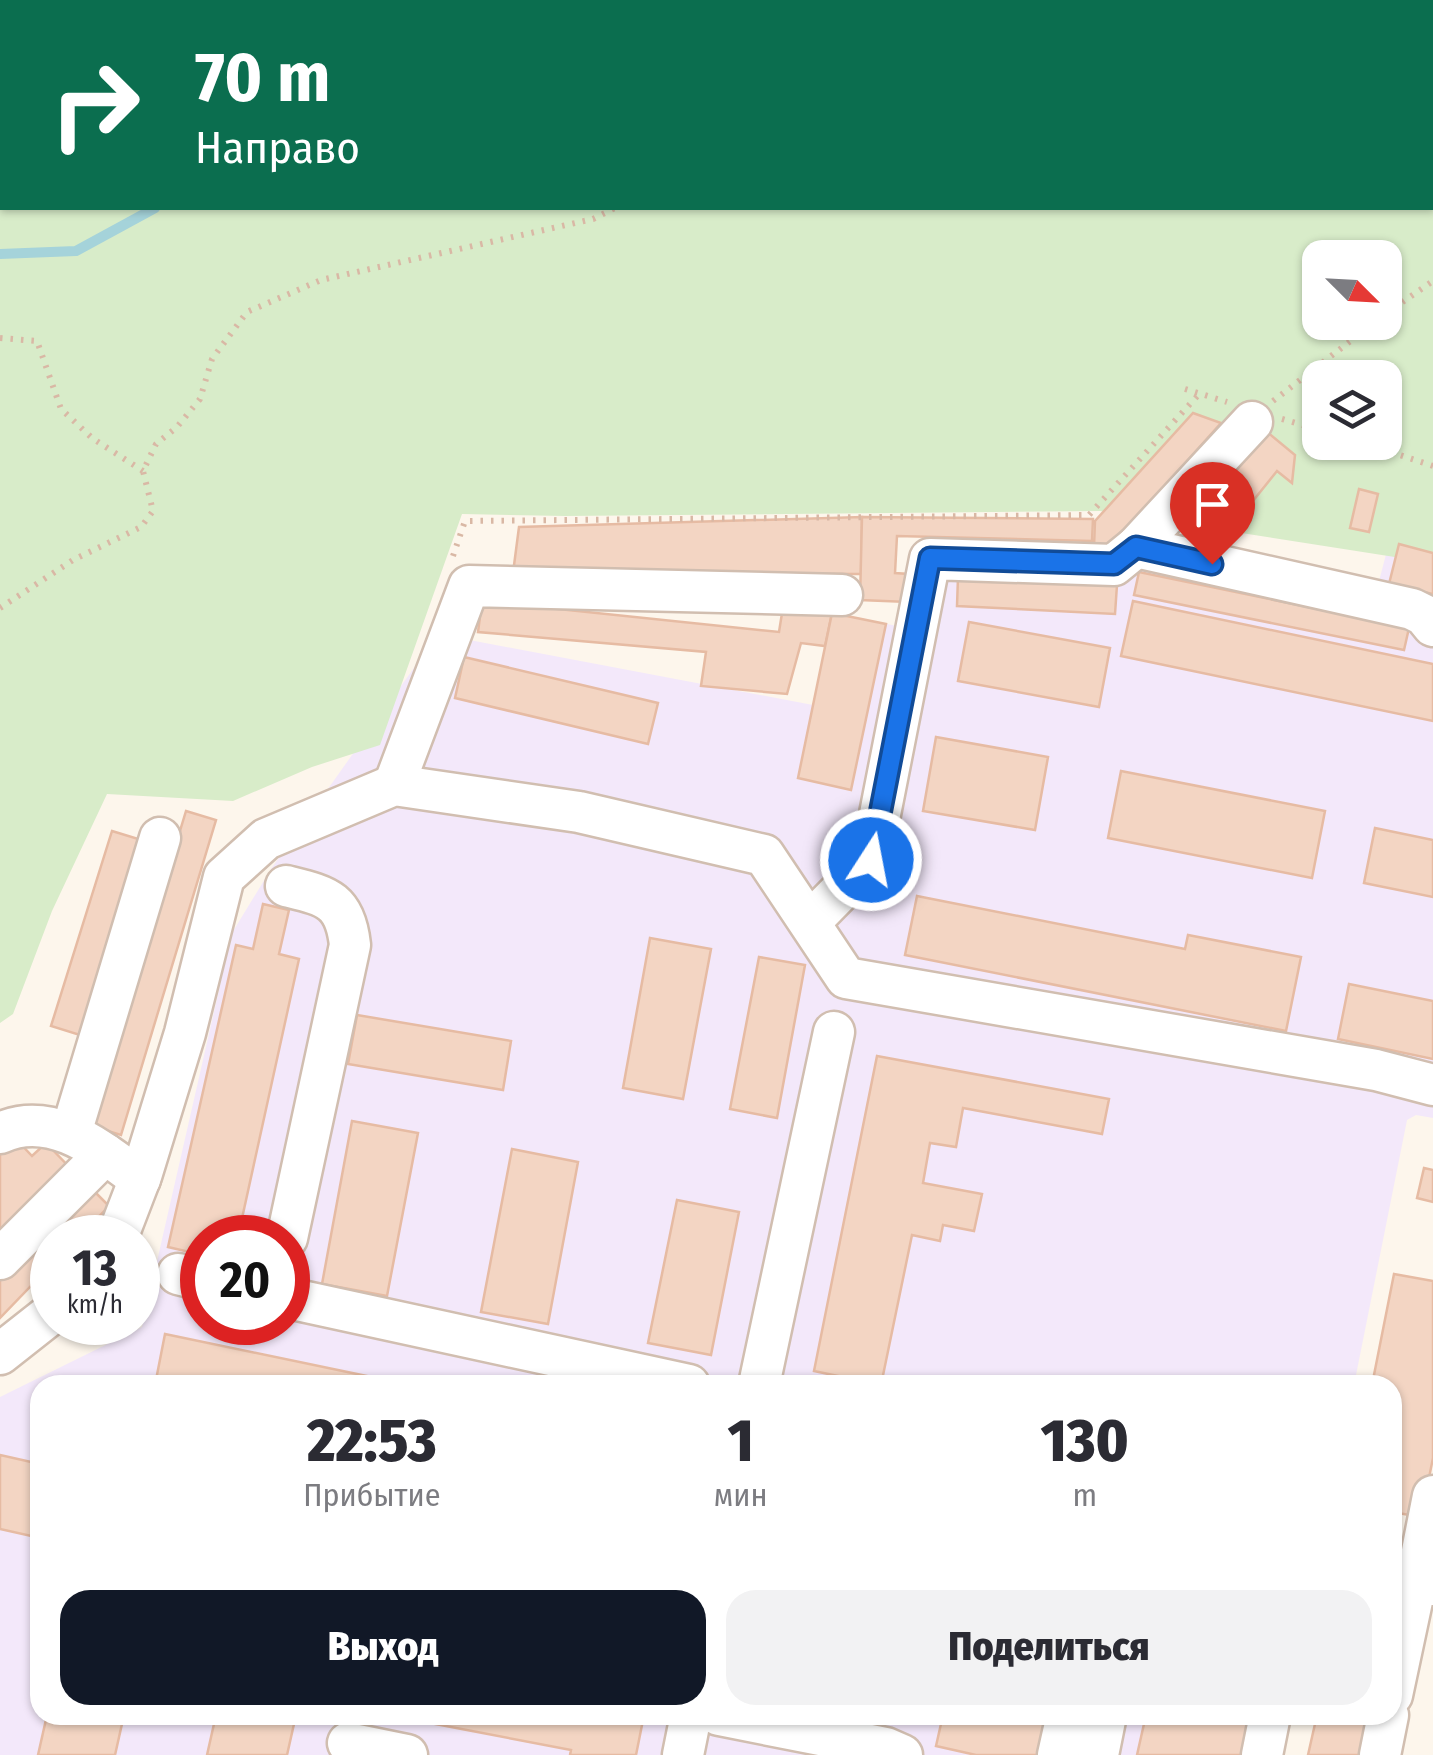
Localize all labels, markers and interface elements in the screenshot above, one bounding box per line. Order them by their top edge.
text: 70 m [195,36,330,120]
icon: right [30,40,160,170]
text: Направо [195,121,360,175]
north arrow [1302,240,1402,340]
map controls [1302,240,1402,460]
button: layers [1302,360,1402,460]
pin [1170,462,1255,565]
icon: arrive [1185,477,1240,532]
position arrow [819,808,923,912]
speed limit sign: 20 [180,1215,310,1345]
text: 13 [73,1238,117,1298]
text: km/h [67,1290,123,1320]
text: 22:53 [307,1405,436,1477]
text: 1 [728,1405,754,1477]
text: 130 [1041,1405,1129,1477]
text: Прибытие [303,1476,441,1514]
text: мин [714,1476,768,1514]
text: m [1072,1476,1097,1514]
button: Выход [60,1590,706,1705]
button: Поделиться [726,1590,1372,1705]

